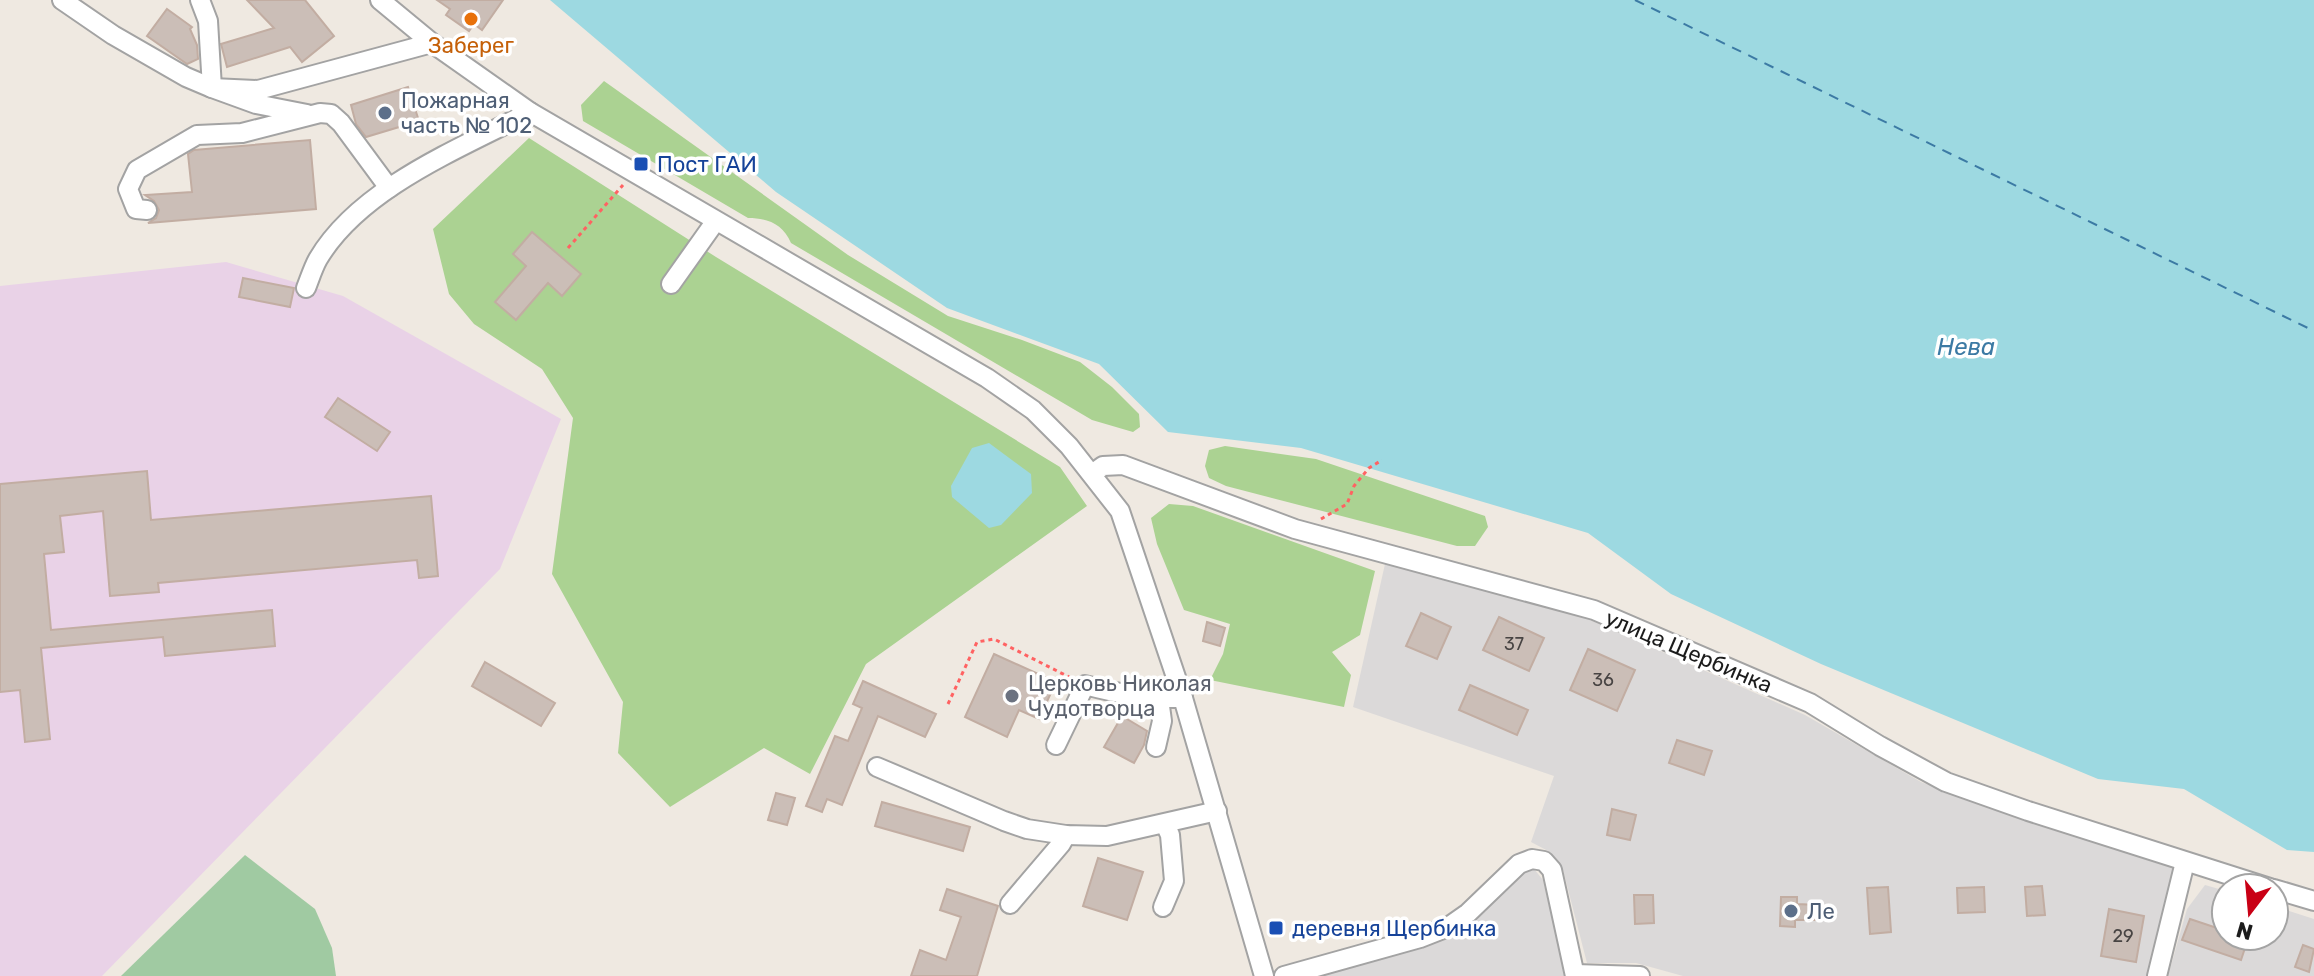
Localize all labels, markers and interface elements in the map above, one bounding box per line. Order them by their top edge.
marker: Заберег [462,10,480,28]
place label: Заберег [428,32,514,59]
place label: Пожарная часть № 102 [401,87,532,139]
marker: Пожарная часть № 102 [376,104,394,122]
place label: Пост ГАИ [657,151,757,178]
marker: Пост ГАИ [632,155,650,173]
water label: Нева [1937,333,1995,361]
street label: улица Щербинка [1601,604,1776,699]
house number: 37 [1504,633,1524,655]
house number: 36 [1592,669,1614,691]
place label: Церковь Николая Чудотворца [1028,670,1212,722]
marker: Церковь Николая Чудотворца [1003,687,1021,705]
north arrow [2210,872,2290,952]
place label: Ле [1807,898,1835,925]
marker: Ле [1782,902,1800,920]
place label: деревня Щербинка [1292,915,1496,942]
text: N [2233,916,2256,946]
marker: деревня Щербинка [1267,919,1285,937]
house number: 29 [2112,925,2134,947]

